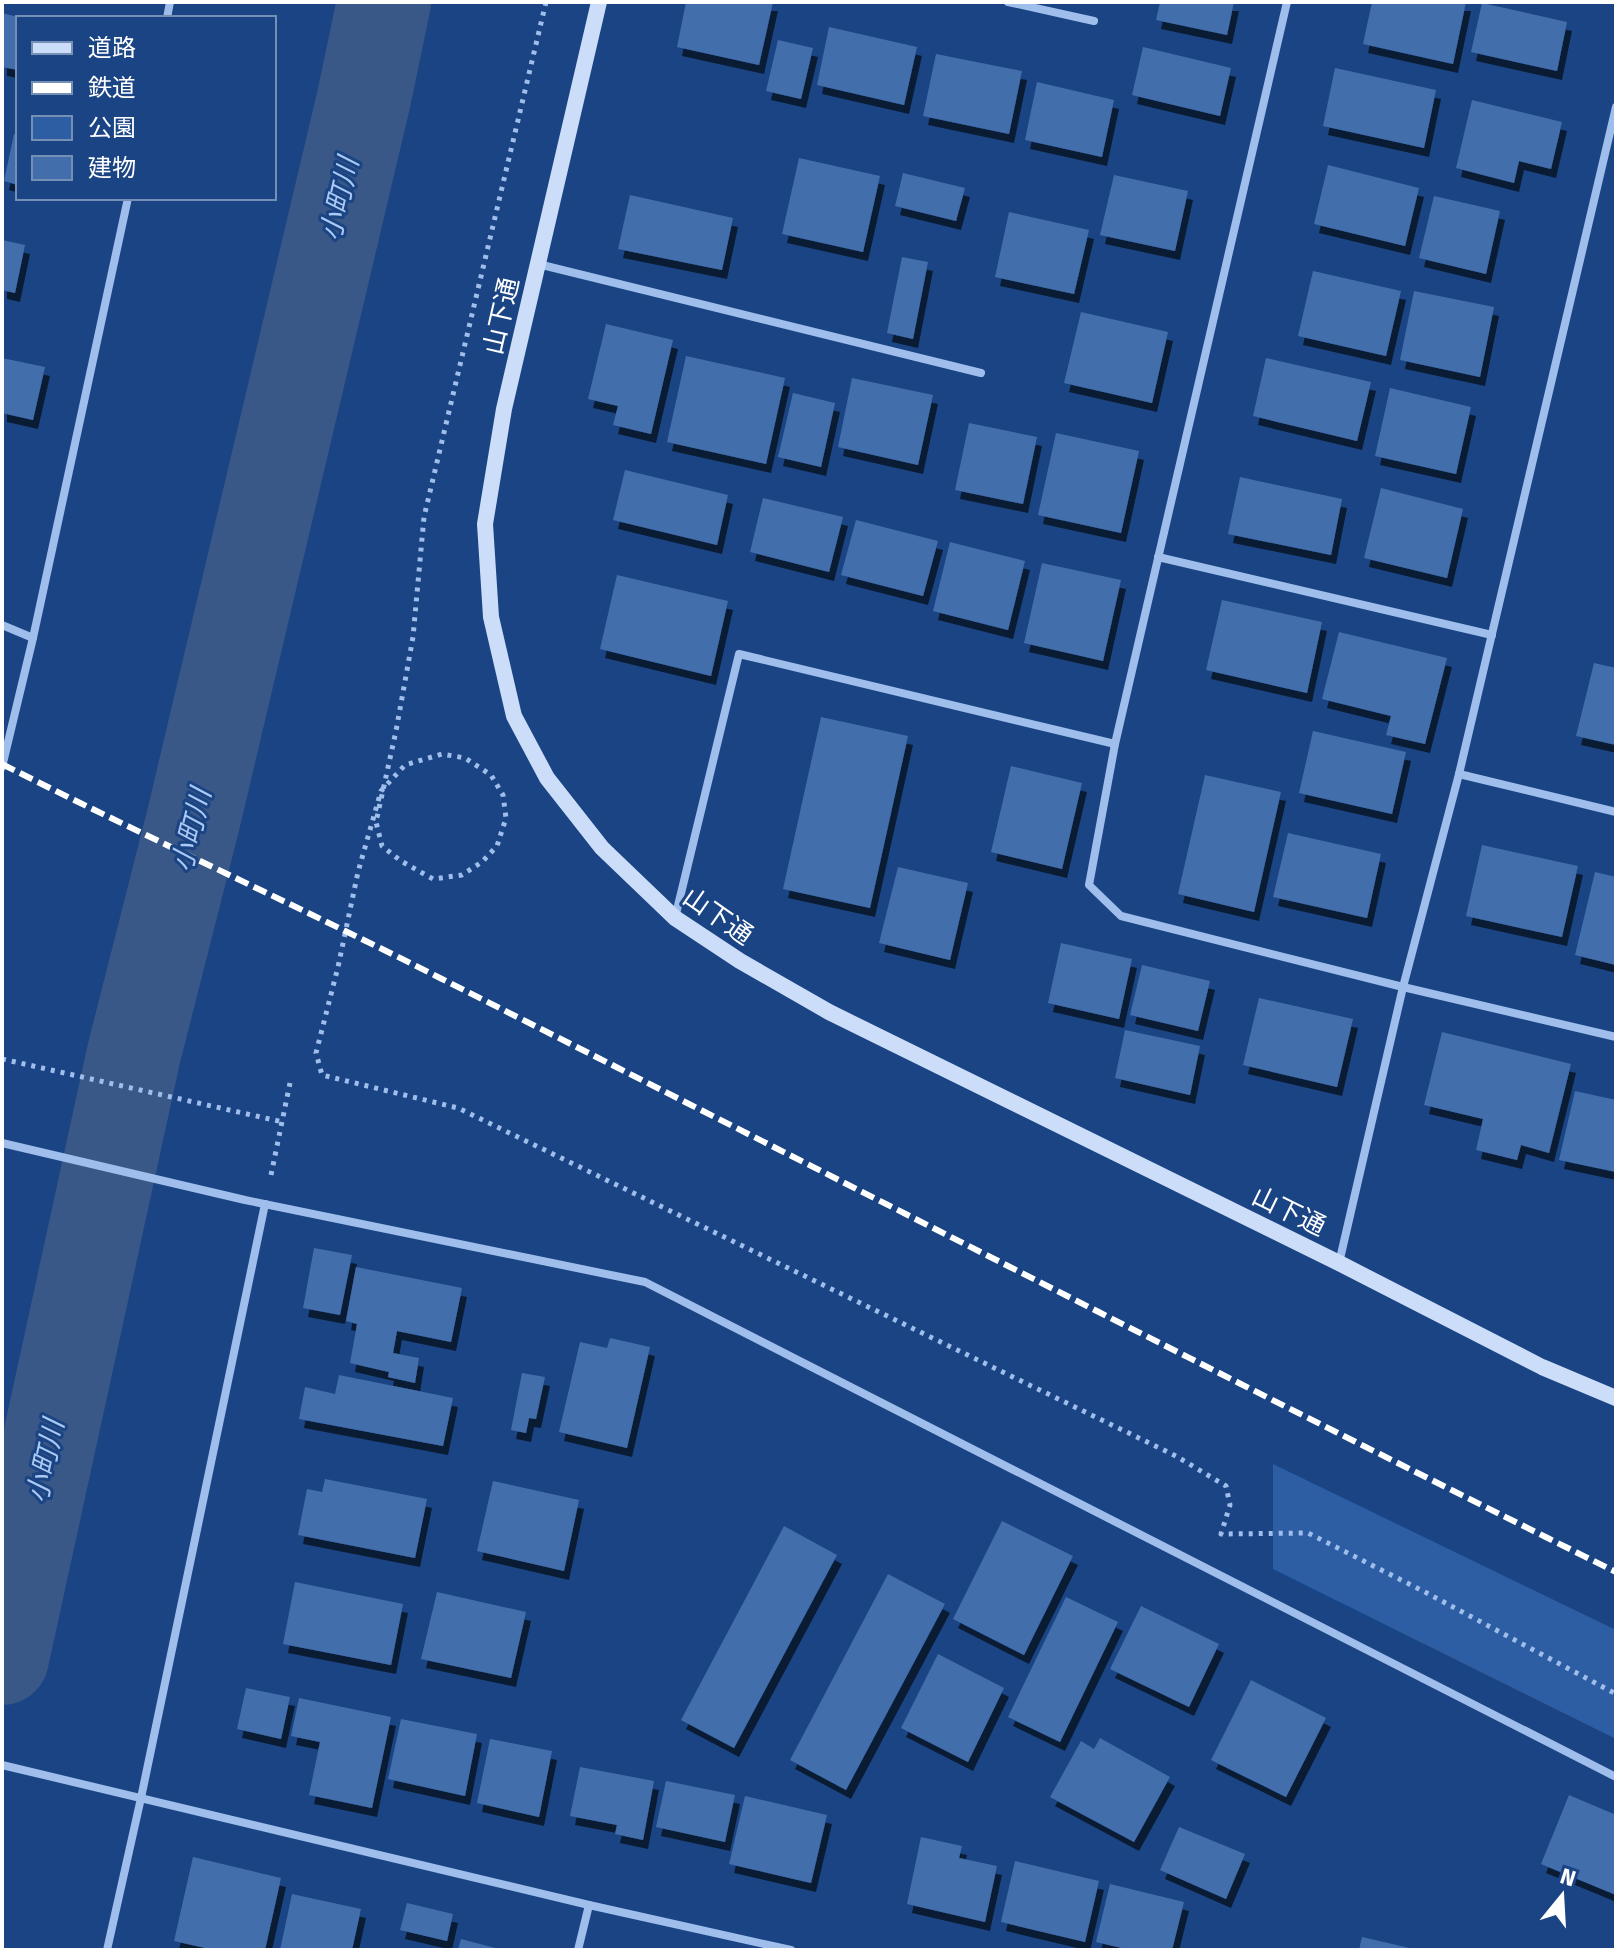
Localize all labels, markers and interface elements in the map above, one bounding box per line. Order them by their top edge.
legend [16,16,276,200]
text: 道路 [88,34,136,62]
text: 鉄道 [88,74,136,102]
text: 公園 [88,114,136,142]
water label: 小町川 [314,152,366,244]
text: 建物 [88,154,136,182]
street label: 山下通 [478,275,525,358]
water label: 小町川 [165,782,218,875]
street label: 山下通 [677,881,759,951]
street label: 山下通 [1247,1180,1331,1242]
water label: 小町川 [21,1414,71,1506]
north arrow [1522,1856,1602,1936]
text: N [1557,1862,1579,1893]

